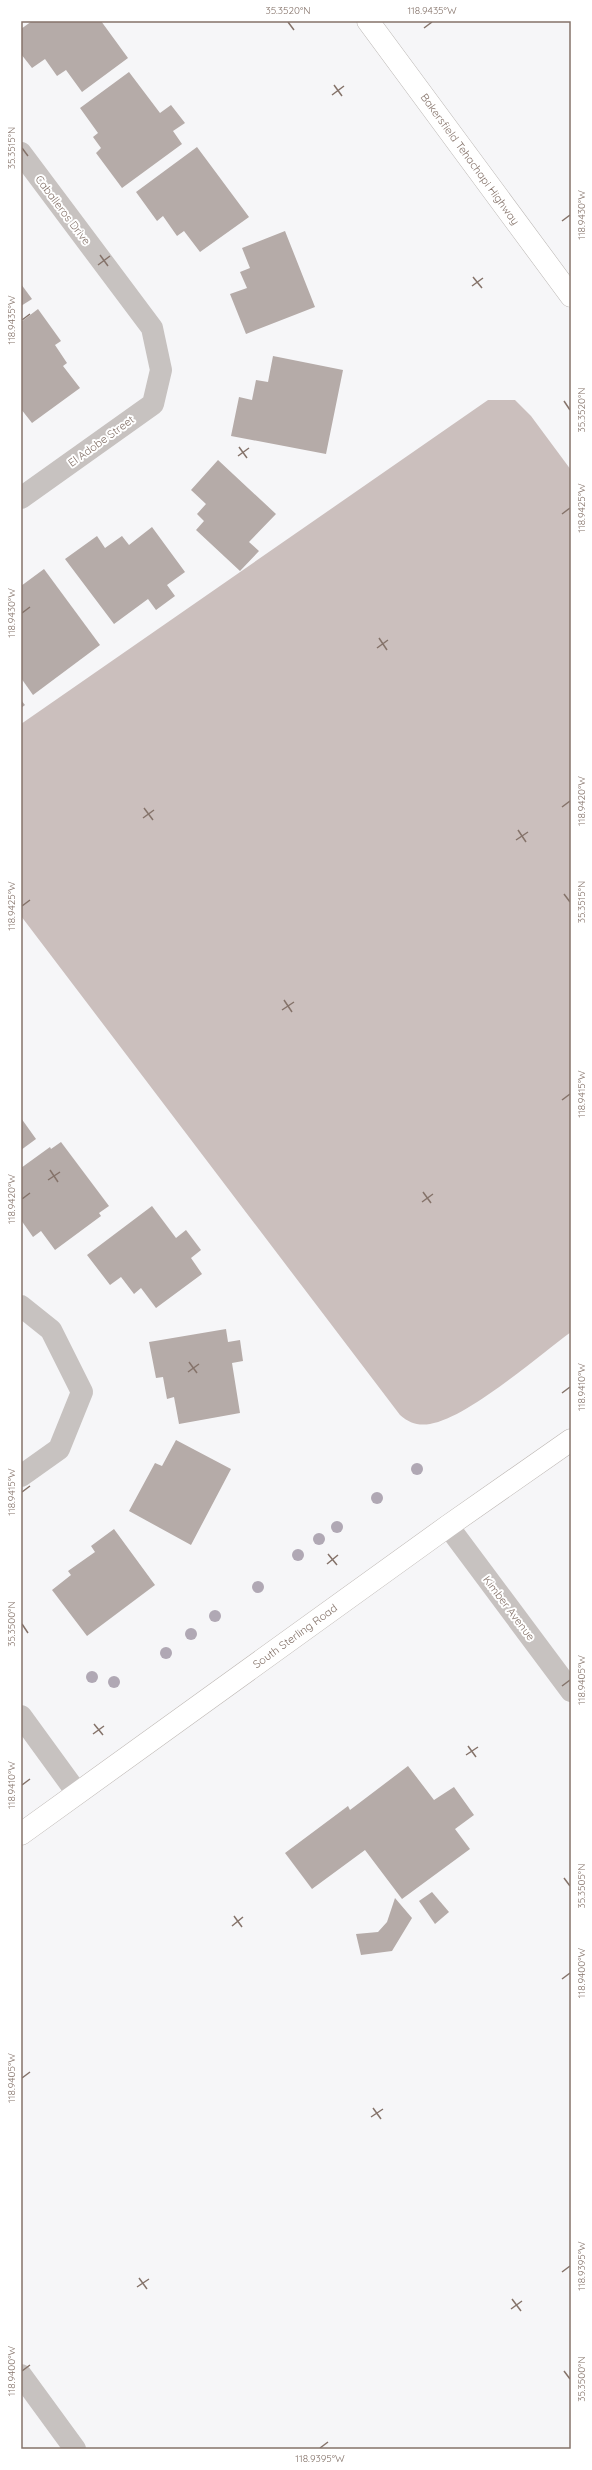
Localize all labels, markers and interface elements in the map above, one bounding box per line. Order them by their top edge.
text: 35.3520°N [265,4,311,17]
text: 118.9435°W [407,4,457,17]
street label: Bakersfield Tehachapi Highway [417,90,523,228]
text: 35.3515°N [5,127,18,169]
street label: Caballeros Drive [32,172,94,248]
text: 118.9430°W [575,190,588,240]
text: 118.9435°W [5,295,18,345]
text: 35.3520°N [575,387,588,433]
street label: El Adobe Street [65,412,137,470]
text: 118.9425°W [575,483,588,533]
text: 118.9430°W [5,588,18,638]
text: 118.9420°W [575,776,588,826]
text: 118.9425°W [5,881,18,931]
text: 35.3515°N [575,881,588,923]
text: 118.9415°W [575,1070,588,1118]
text: 118.9420°W [5,1174,18,1224]
text: 118.9410°W [575,1363,588,1411]
text: 118.9415°W [5,1468,18,1516]
street label: Kimber Avenue [480,1573,538,1643]
text: 35.3500°N [5,1601,18,1647]
street label: South Sterling Road [250,1601,340,1671]
text: 118.9405°W [575,1655,588,1705]
text: 118.9410°W [5,1761,18,1809]
text: 35.3505°N [575,1864,588,1908]
text: 118.9400°W [575,1947,588,1998]
text: 118.9405°W [5,2053,18,2103]
text: 118.9395°W [575,2241,588,2291]
text: 118.9400°W [5,2345,18,2396]
text: 35.3500°N [575,2356,588,2402]
text: 118.9395°W [295,2452,345,2465]

